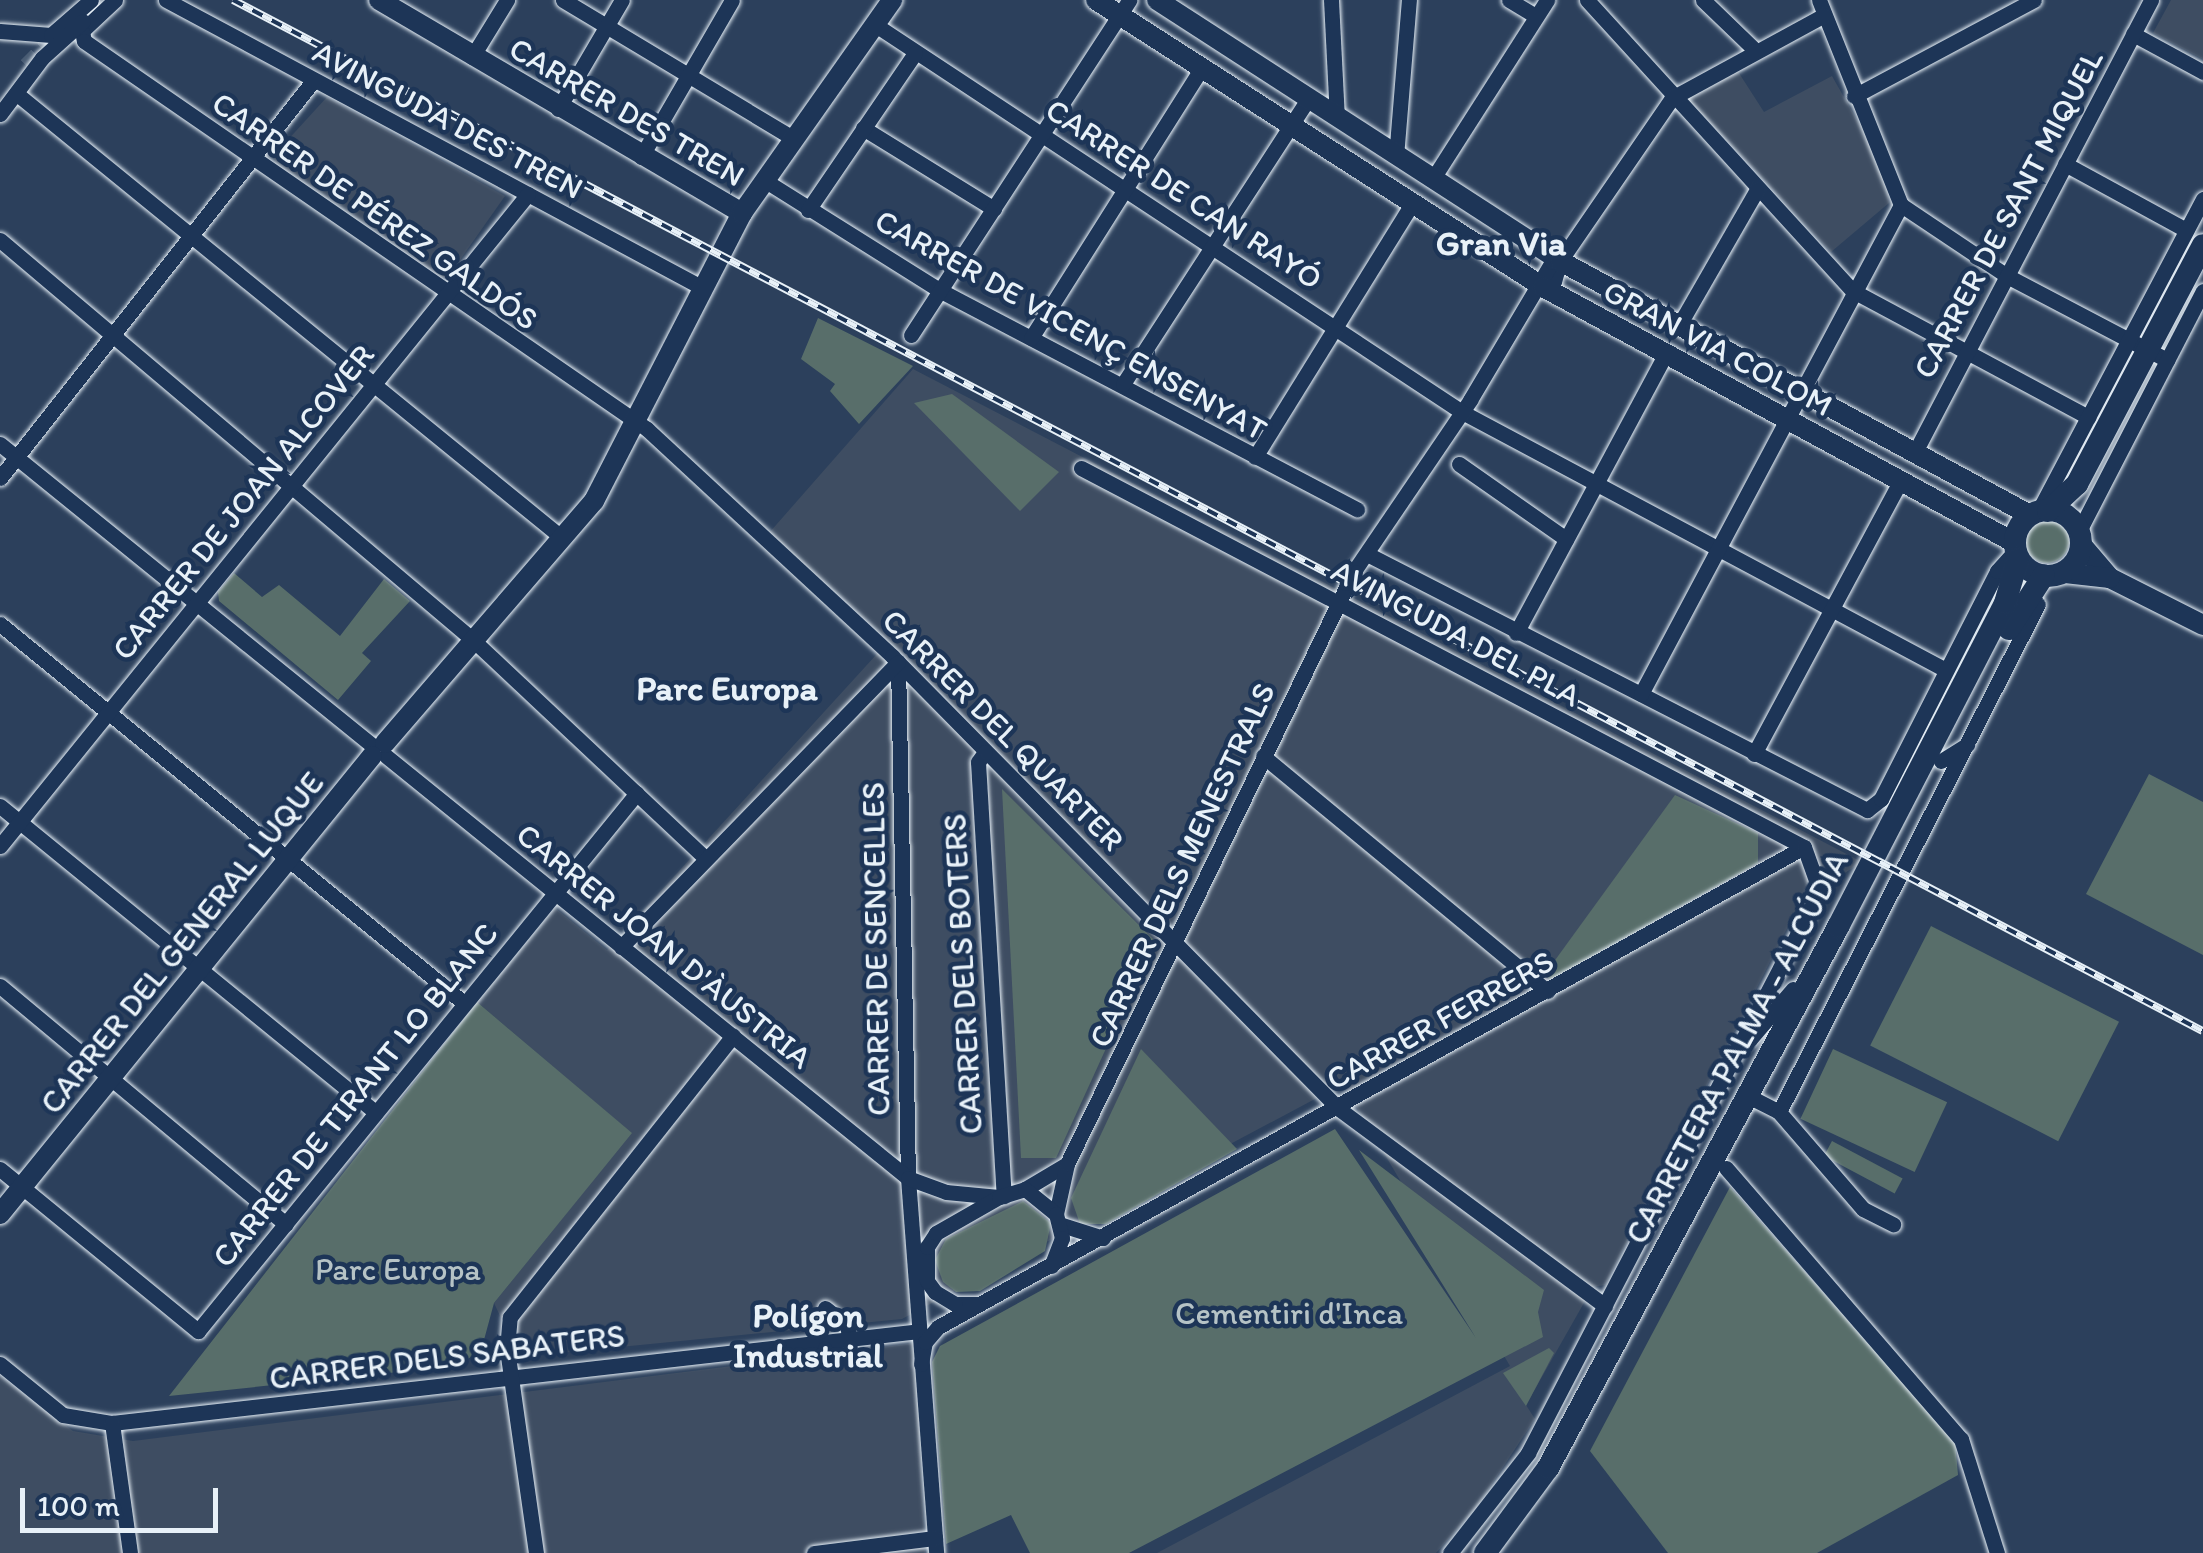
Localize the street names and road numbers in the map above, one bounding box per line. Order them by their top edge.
street label: CARRER DES TREN [502,29,752,195]
street label: AVINGUDA DES TREN [306,32,590,208]
street label: CARRER DE SANT MIQUEL [1904,41,2112,387]
street label: CARRER DE PÉREZ GALDÓS [204,83,546,339]
street label: CARRER DE CAN RAYÓ [1038,90,1330,298]
street label: CARRER DE VICENÇ ENSENYAT [868,201,1274,449]
street label: GRAN VIA COLOM [1595,271,1841,425]
street label: CARRER DE JOAN ALCOVER [104,336,382,668]
street label: AVINGUDA DEL PLA [1325,551,1587,715]
street label: CARRER DEL QUARTER [874,601,1132,859]
street label: CARRER DELS MENESTRALS [1081,677,1283,1053]
street label: CARRER DEL GENERAL LUQUE [32,764,332,1122]
street label: CARRER DE SENCELLES [854,781,898,1117]
street label: CARRER DELS BOTERS [935,812,991,1136]
street label: CARRER JOAN D'ÀUSTRIA [510,816,818,1076]
street label: CARRETERA PALMA - ALCÚDIA [1618,846,1856,1250]
street label: CARRER DE TIRANT LO BLANC [204,914,506,1276]
street label: CARRER FERRERS [1320,942,1560,1098]
street label: CARRER DELS SABATERS [267,1316,627,1398]

